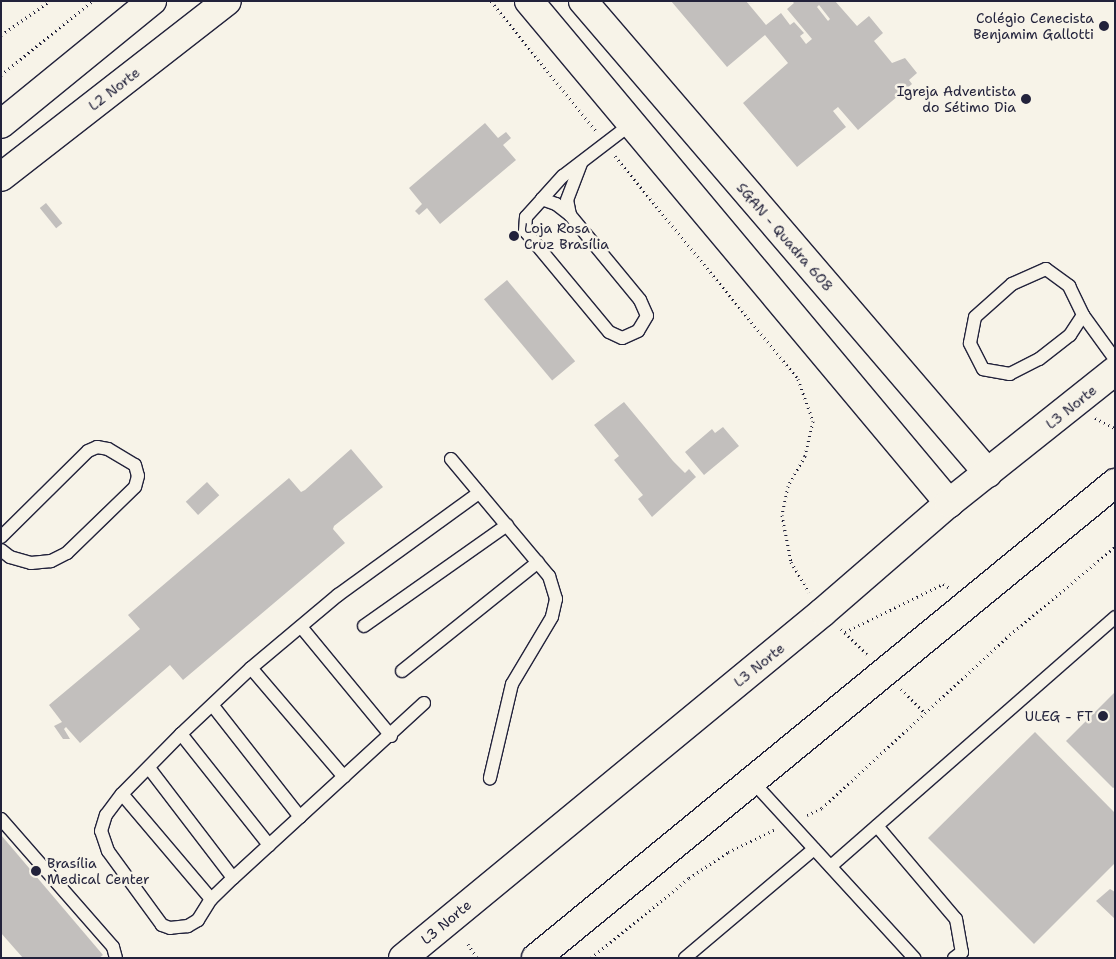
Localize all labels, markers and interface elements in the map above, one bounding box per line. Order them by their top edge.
place label: Colégio Cenecista Benjamim Gallotti [973,10,1094,42]
marker: Colégio Cenecista Benjamim Gallotti [1098,20,1110,32]
street label: L2 Norte [85,64,143,114]
place label: Igreja Adventista do Sétimo Dia [897,83,1016,115]
marker: Igreja Adventista do Sétimo Dia [1020,93,1032,105]
street label: SGAN - Quadra 608 [733,179,837,295]
place label: Loja Rosa Cruz Brasília [524,220,609,252]
marker: Loja Rosa Cruz Brasília [508,230,520,242]
street label: L3 Norte [1042,381,1100,433]
street label: L3 Norte [730,639,788,691]
place label: ULEG - FT [1025,708,1093,724]
marker: ULEG - FT [1097,710,1109,722]
place label: Brasília Medical Center [47,855,150,888]
marker: Brasília Medical Center [29,864,43,878]
street label: L3 Norte [417,896,475,948]

